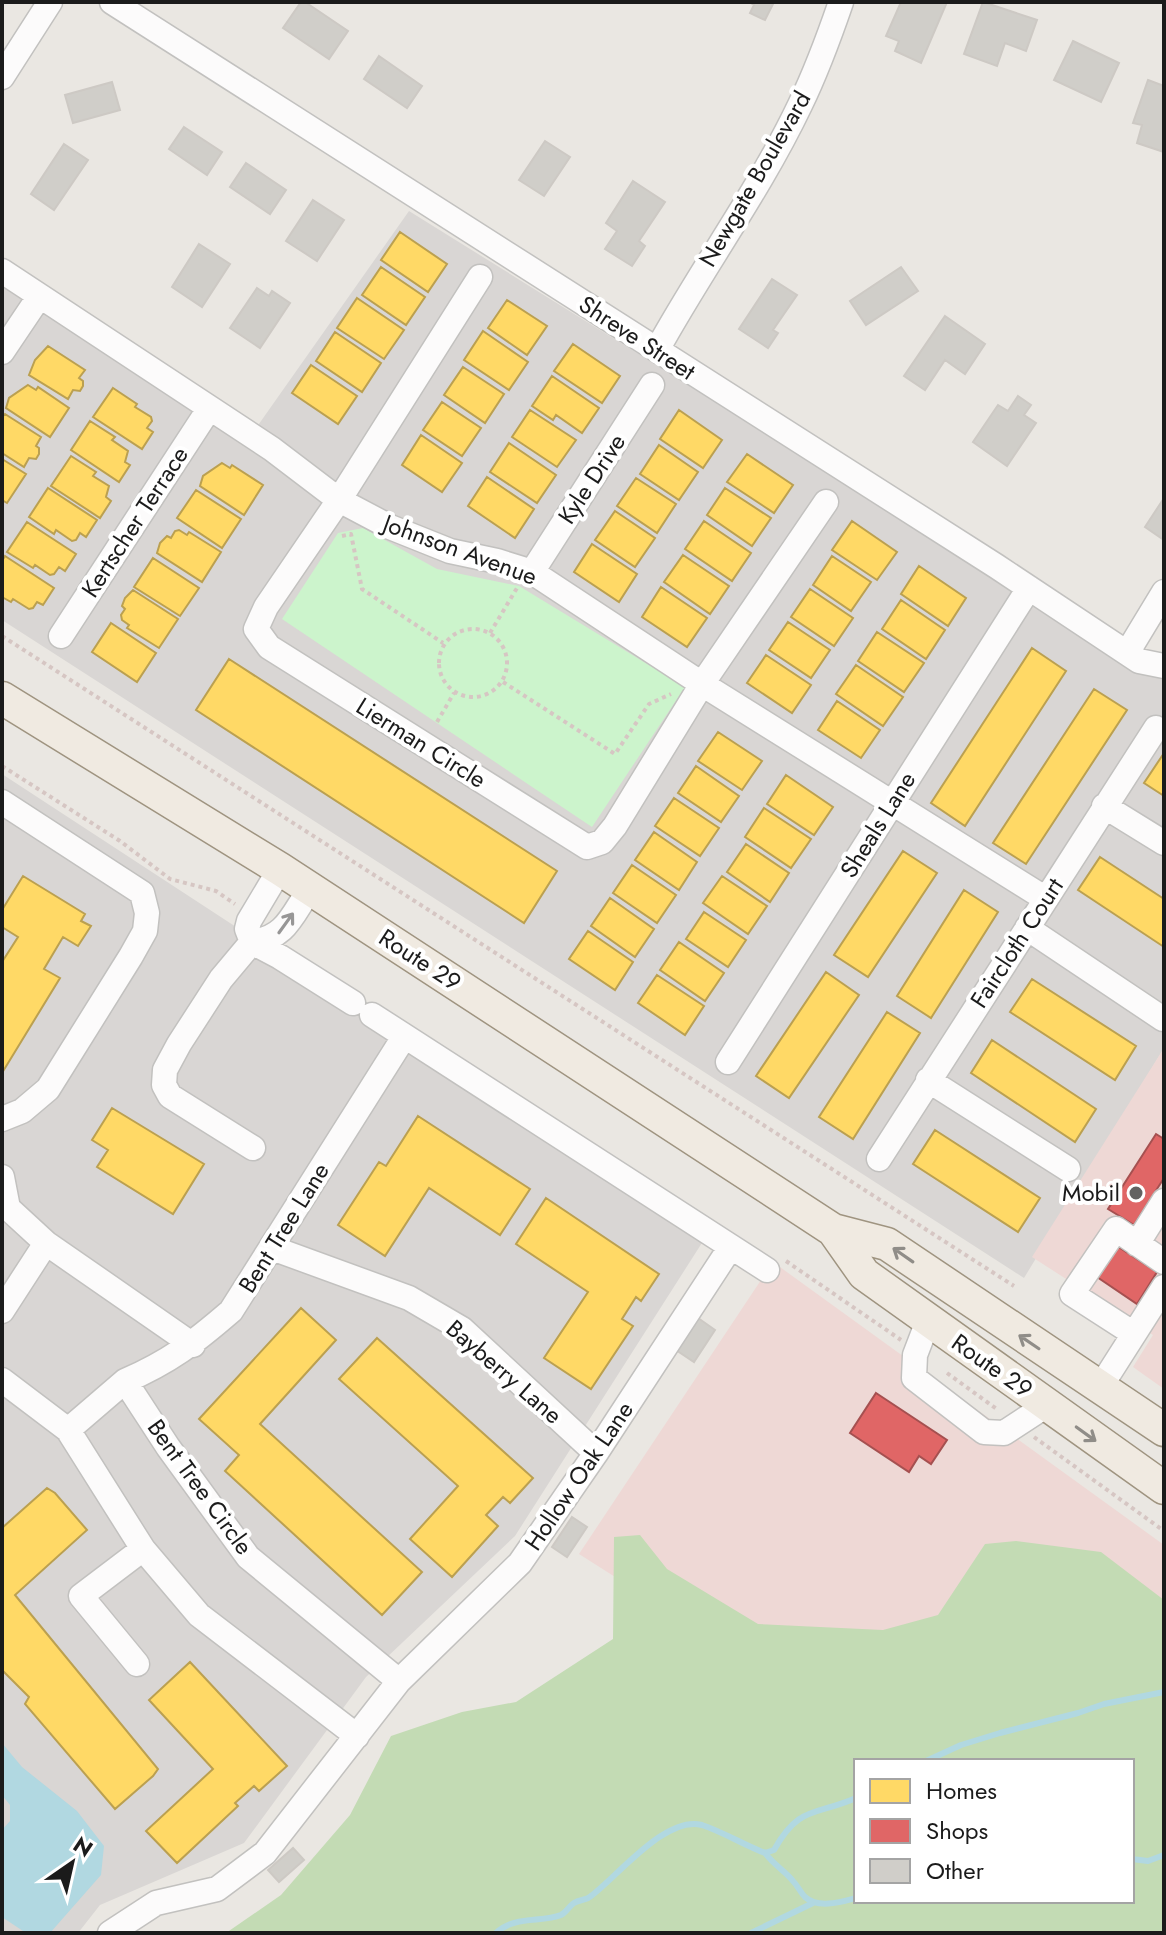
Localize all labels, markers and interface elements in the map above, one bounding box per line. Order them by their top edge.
street label: Newgate Boulevard [690,84,819,273]
street label: Shreve Street [572,287,703,389]
street label: Kyle Drive [549,427,634,531]
street label: Kertscher Terrace [73,439,197,604]
street label: Johnson Avenue [376,504,542,594]
street label: Lierman Circle [349,689,493,797]
street label: Sheals Lane [831,765,924,885]
street label: Faircloth Court [961,871,1072,1015]
one-way arrow [278,913,294,935]
street label: Route 29 [372,920,468,999]
street label: Bent Tree Lane [230,1156,338,1300]
place label: Mobil [1062,1175,1120,1210]
marker: Mobil [1127,1184,1145,1202]
one-way arrow [892,1247,914,1263]
street label: Bayberry Lane [439,1311,570,1432]
street label: Route 29 [945,1325,1040,1406]
one-way arrow [1018,1333,1040,1350]
street label: Hollow Oak Lane [516,1394,642,1557]
street label: Bent Tree Circle [139,1412,262,1562]
one-way arrow [1075,1426,1097,1442]
legend [854,1759,1134,1903]
text: Homes [926,1773,997,1808]
text: Shops [926,1813,988,1848]
north arrow [32,1823,112,1903]
text: N [67,1828,99,1865]
text: Other [926,1853,985,1888]

